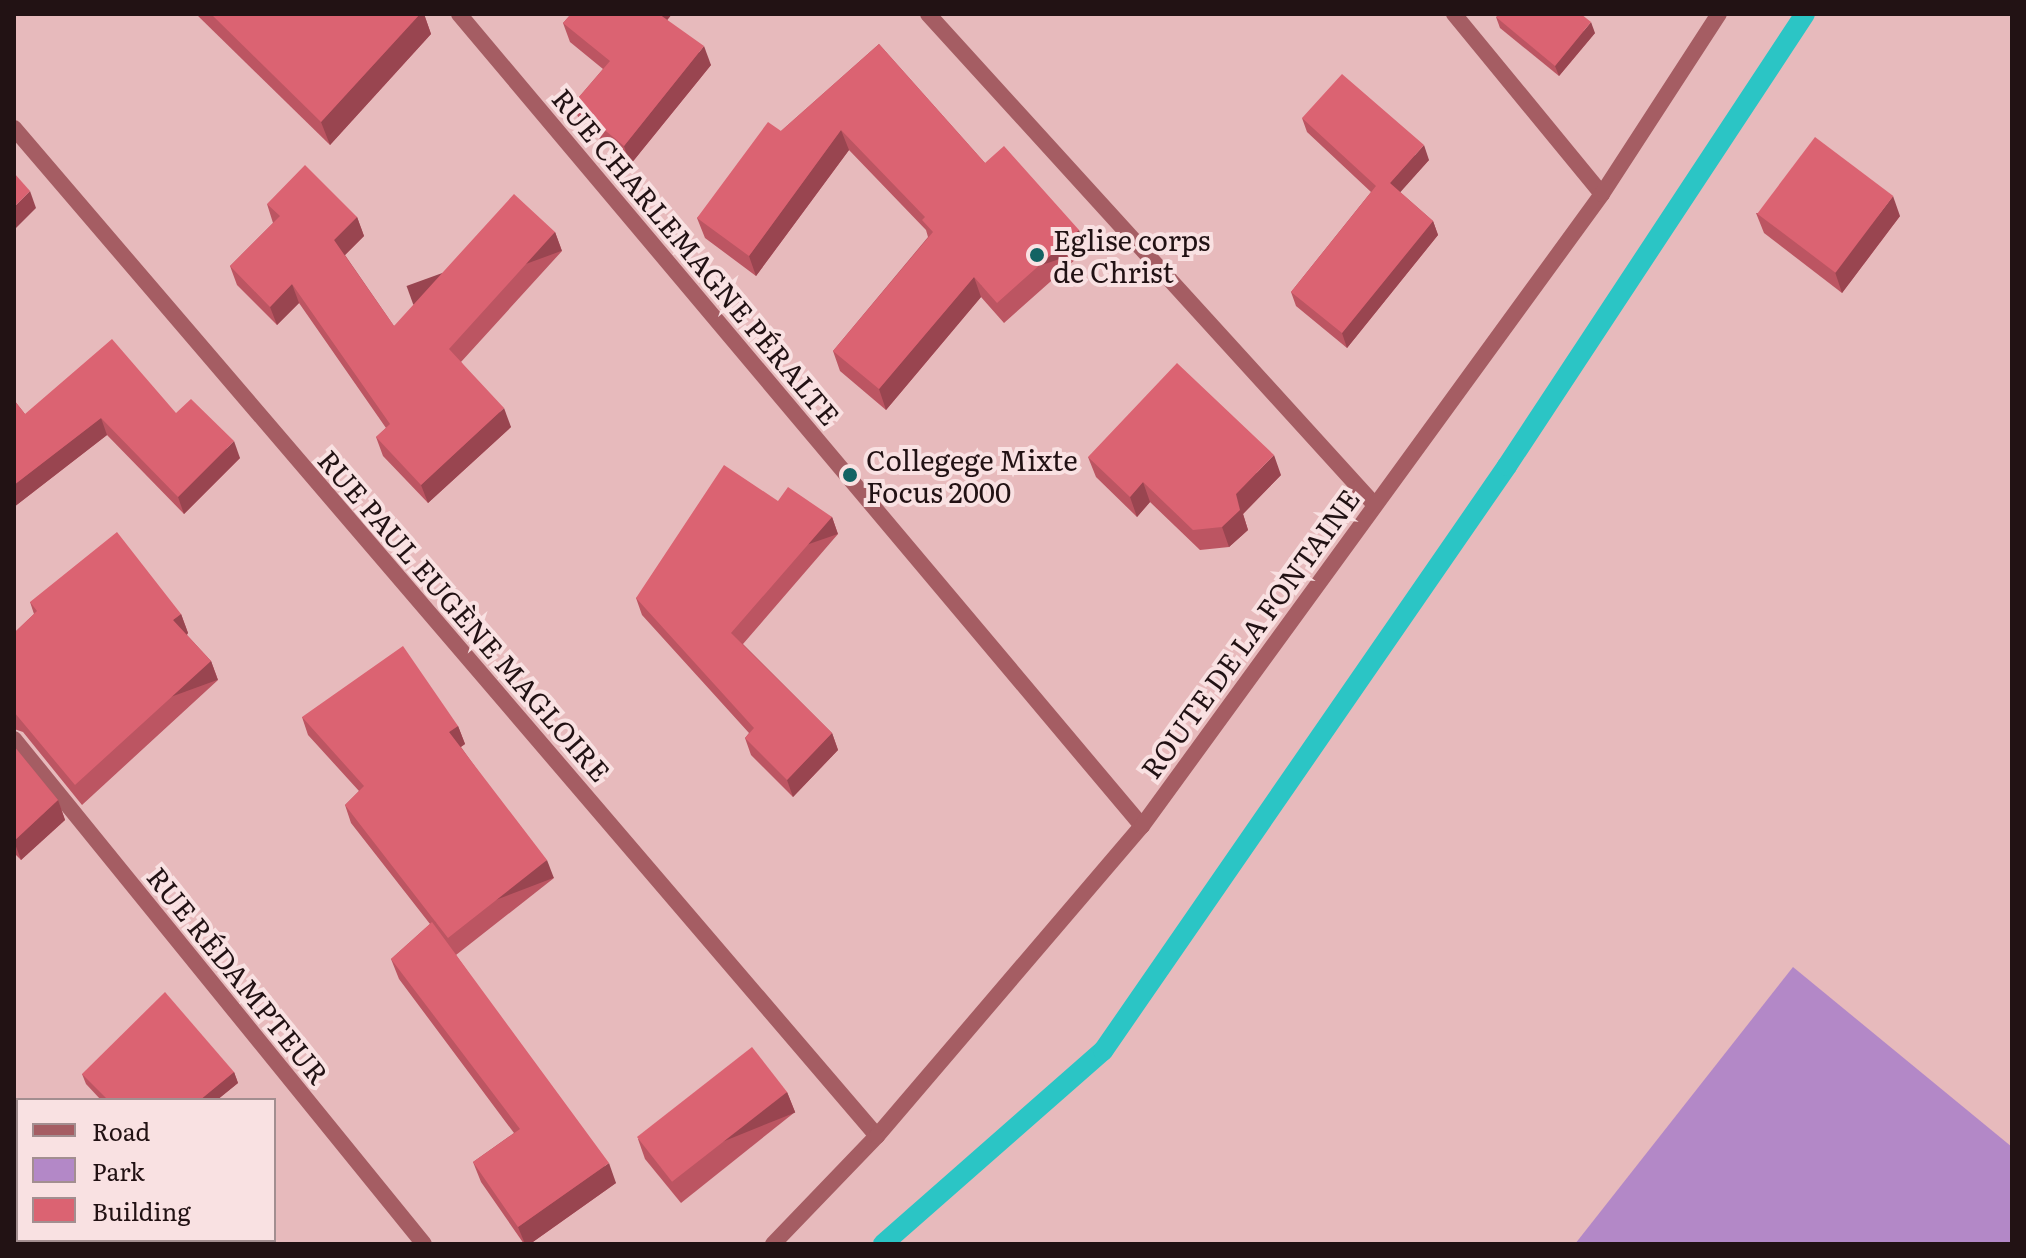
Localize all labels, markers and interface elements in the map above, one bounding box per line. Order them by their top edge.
street label: RUE CHARLEMAGNE PÉRALTE [546,81,848,431]
place label: Eglise corps de Christ [1053,222,1210,288]
marker: Eglise corps de Christ [1028,246,1046,264]
place label: Collegege Mixte Focus 2000 [866,442,1078,508]
street label: RUE PAUL EUGÈNE MAGLOIRE [312,443,618,787]
marker: Collegege Mixte Focus 2000 [841,466,859,484]
street label: ROUTE DE LA FONTAINE [1133,482,1365,784]
street label: RUE RÉDAMPTEUR [141,860,337,1090]
legend [16,1098,276,1242]
text: Road [92,1113,150,1148]
text: Park [92,1153,145,1188]
text: Building [92,1193,191,1228]

